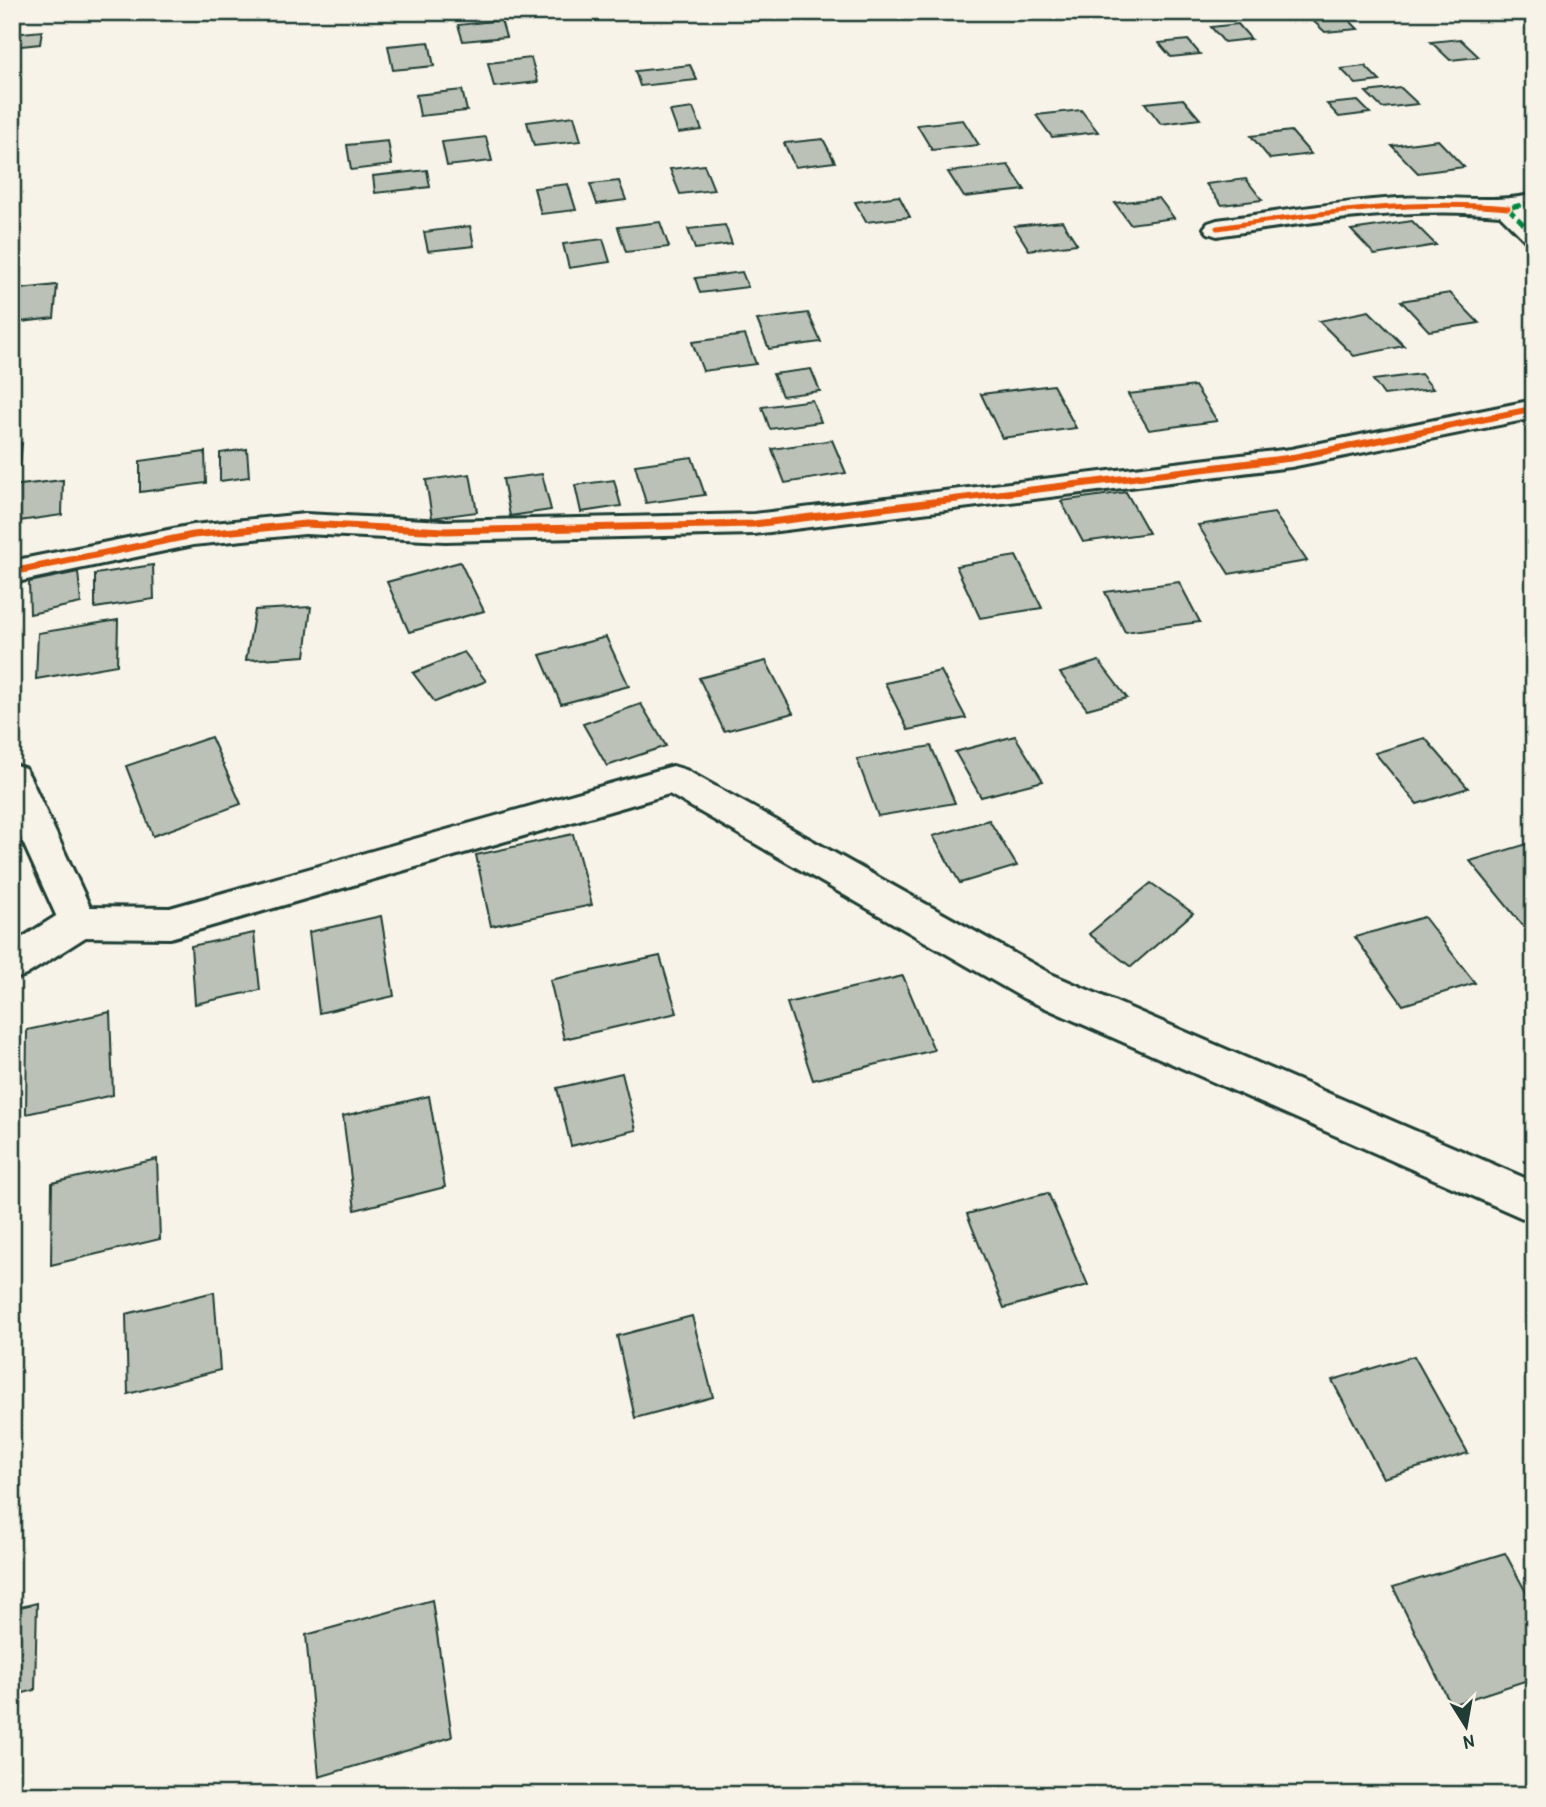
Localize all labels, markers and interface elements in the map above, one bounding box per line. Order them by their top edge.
north arrow [1430,1692,1500,1762]
text: N [1462,1729,1477,1756]

